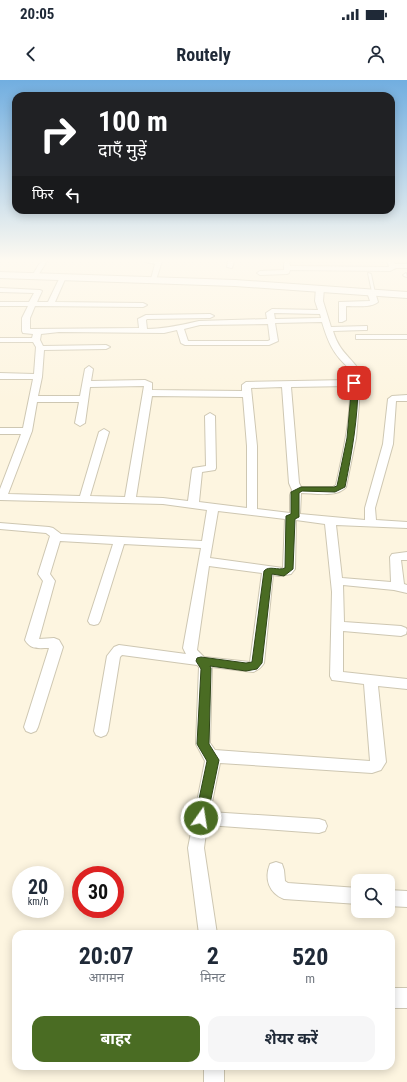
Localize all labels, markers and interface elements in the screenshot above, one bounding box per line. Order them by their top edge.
text: 20:05 [20,5,54,23]
icon: back [20,43,42,65]
icon: person [365,43,387,65]
text: Routely [176,44,231,65]
text: 100 m [98,105,168,138]
icon: right [32,108,84,160]
text: दाएँ मुड़ें [98,139,147,160]
icon: left [62,184,84,206]
text: फिर [32,185,54,203]
pin [337,366,371,400]
icon: arrive [343,372,365,394]
position arrow [180,797,222,839]
speed limit sign: 30 [72,866,124,918]
map controls [351,874,395,918]
button: search [351,874,395,918]
text: 20 [28,875,48,899]
text: km/h [28,896,48,907]
text: 20:07 [79,942,134,970]
text: 2 [207,942,219,970]
text: 520 [292,943,328,971]
text: आगमन [88,970,124,985]
text: मिनट [200,970,225,985]
text: m [305,971,315,986]
button: बाहर [32,1016,200,1062]
button: शेयर करें [208,1016,375,1062]

